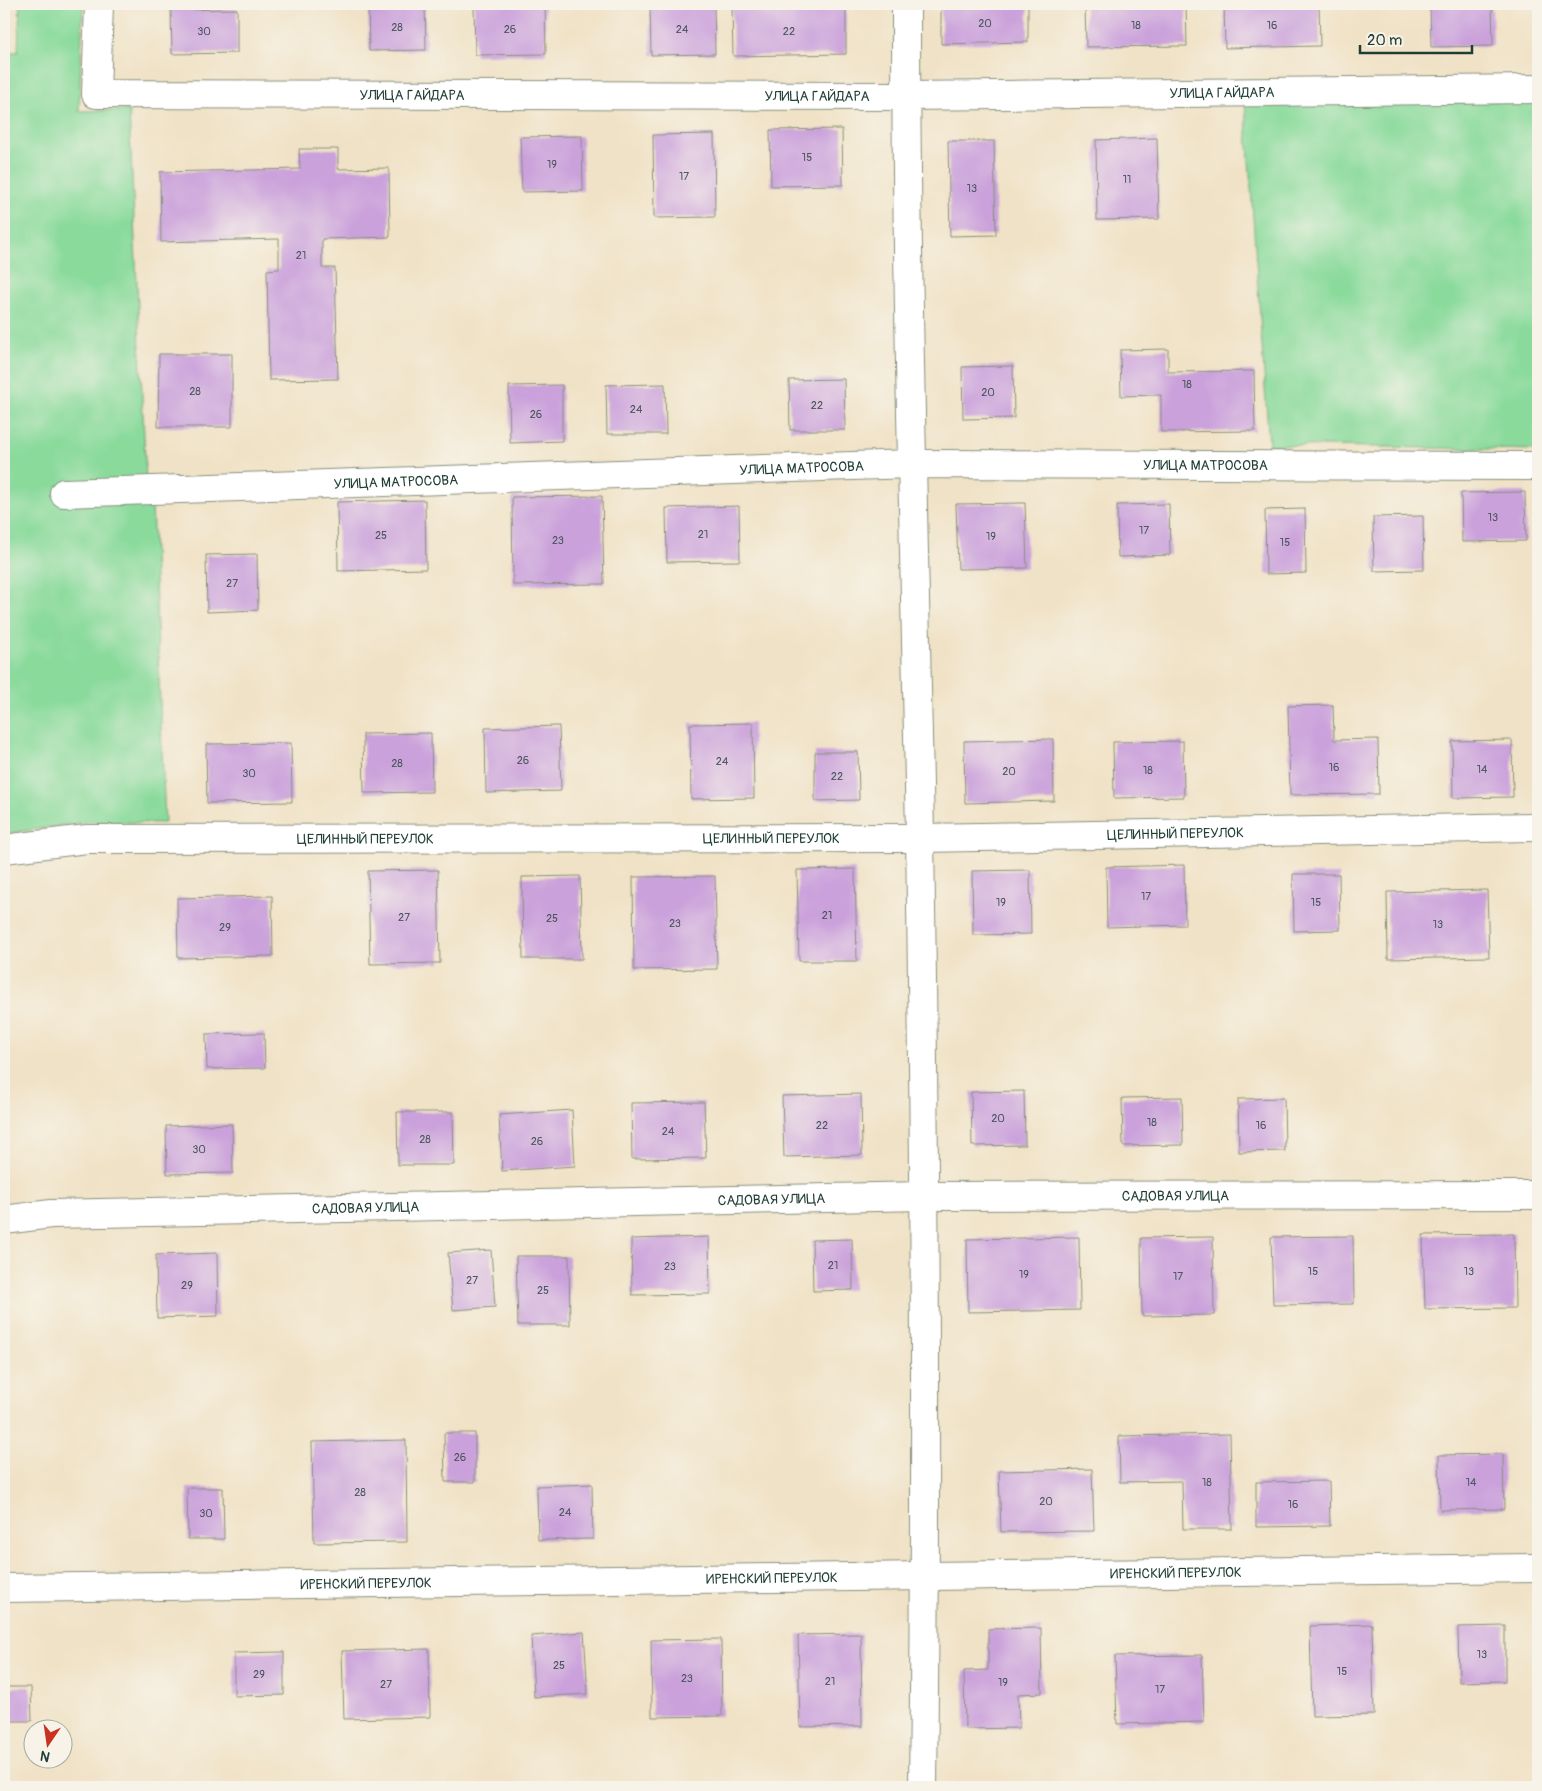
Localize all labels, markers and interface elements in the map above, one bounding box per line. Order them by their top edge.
house number: 20 [978,17,992,30]
house number: 18 [1131,19,1141,32]
house number: 16 [1267,19,1277,32]
house number: 28 [391,21,403,34]
scale bar [1360,22,1472,54]
house number: 26 [504,23,516,36]
house number: 24 [676,23,689,36]
house number: 30 [197,25,211,38]
house number: 22 [783,25,795,38]
text: 20 m [1367,31,1402,50]
street label: УЛИЦА ГАЙДАРА [1169,83,1275,102]
street label: УЛИЦА ГАЙДАРА [359,86,465,103]
street label: УЛИЦА ГАЙДАРА [764,87,870,104]
house number: 15 [802,151,812,164]
house number: 19 [547,158,557,171]
house number: 17 [679,170,689,183]
house number: 11 [1123,173,1131,186]
house number: 13 [967,182,977,195]
house number: 21 [296,249,306,262]
house number: 18 [1182,378,1192,391]
house number: 28 [189,385,201,398]
house number: 20 [981,386,995,399]
house number: 22 [811,399,823,412]
house number: 24 [630,403,643,416]
house number: 26 [530,408,542,421]
street label: УЛИЦА МАТРОСОВА [1143,456,1268,474]
street label: УЛИЦА МАТРОСОВА [739,457,864,478]
street label: УЛИЦА МАТРОСОВА [333,471,458,492]
house number: 13 [1488,511,1498,524]
house number: 17 [1139,524,1149,537]
house number: 21 [698,528,708,541]
house number: 25 [375,529,387,542]
house number: 19 [986,530,996,543]
house number: 23 [552,534,564,547]
house number: 15 [1280,536,1290,549]
house number: 27 [226,577,238,590]
house number: 26 [517,754,529,767]
house number: 24 [716,755,729,768]
house number: 28 [391,757,403,770]
house number: 16 [1329,761,1339,774]
house number: 14 [1477,763,1488,776]
house number: 18 [1143,764,1153,777]
house number: 20 [1002,765,1016,778]
house number: 30 [242,767,256,780]
house number: 22 [831,770,843,783]
street label: ЦЕЛИННЫЙ ПЕРЕУЛОК [1107,824,1244,843]
street label: ЦЕЛИННЫЙ ПЕРЕУЛОК [297,830,434,847]
street label: ЦЕЛИННЫЙ ПЕРЕУЛОК [703,830,840,847]
house number: 17 [1141,890,1151,903]
house number: 19 [996,896,1006,909]
house number: 15 [1311,896,1321,909]
house number: 21 [822,909,832,922]
house number: 27 [398,911,410,924]
house number: 25 [546,912,558,925]
house number: 23 [669,917,681,930]
house number: 13 [1433,918,1443,931]
house number: 29 [219,921,231,934]
house number: 20 [991,1112,1005,1125]
house number: 18 [1147,1116,1157,1129]
house number: 22 [816,1119,828,1132]
house number: 16 [1256,1119,1266,1132]
house number: 24 [662,1125,675,1138]
house number: 28 [419,1133,431,1146]
house number: 26 [531,1135,543,1148]
house number: 30 [192,1143,206,1156]
street label: САДОВАЯ УЛИЦА [1122,1187,1229,1204]
street label: САДОВАЯ УЛИЦА [718,1190,825,1209]
street label: САДОВАЯ УЛИЦА [312,1198,419,1217]
house number: 21 [828,1259,838,1272]
house number: 23 [664,1260,676,1273]
house number: 15 [1308,1265,1318,1278]
house number: 13 [1464,1265,1474,1278]
house number: 19 [1019,1268,1029,1281]
house number: 17 [1173,1270,1183,1283]
house number: 27 [466,1274,478,1287]
house number: 29 [181,1279,193,1292]
house number: 25 [537,1284,549,1297]
house number: 26 [454,1451,466,1464]
house number: 18 [1202,1476,1212,1489]
house number: 14 [1466,1476,1477,1489]
house number: 28 [354,1486,366,1499]
house number: 20 [1039,1495,1053,1508]
house number: 16 [1288,1498,1298,1511]
house number: 24 [559,1506,572,1519]
house number: 30 [199,1507,213,1520]
street label: ИРЕНСКИЙ ПЕРЕУЛОК [1110,1563,1242,1582]
street label: ИРЕНСКИЙ ПЕРЕУЛОК [706,1569,838,1587]
street label: ИРЕНСКИЙ ПЕРЕУЛОК [300,1574,432,1593]
house number: 13 [1477,1648,1487,1661]
house number: 25 [553,1659,565,1672]
house number: 15 [1337,1665,1347,1678]
house number: 29 [253,1668,265,1681]
house number: 23 [681,1672,693,1685]
house number: 21 [825,1675,835,1688]
house number: 19 [998,1676,1008,1689]
house number: 27 [380,1678,392,1691]
house number: 17 [1155,1683,1165,1696]
north arrow [22,1718,72,1768]
text: N [39,1747,52,1766]

